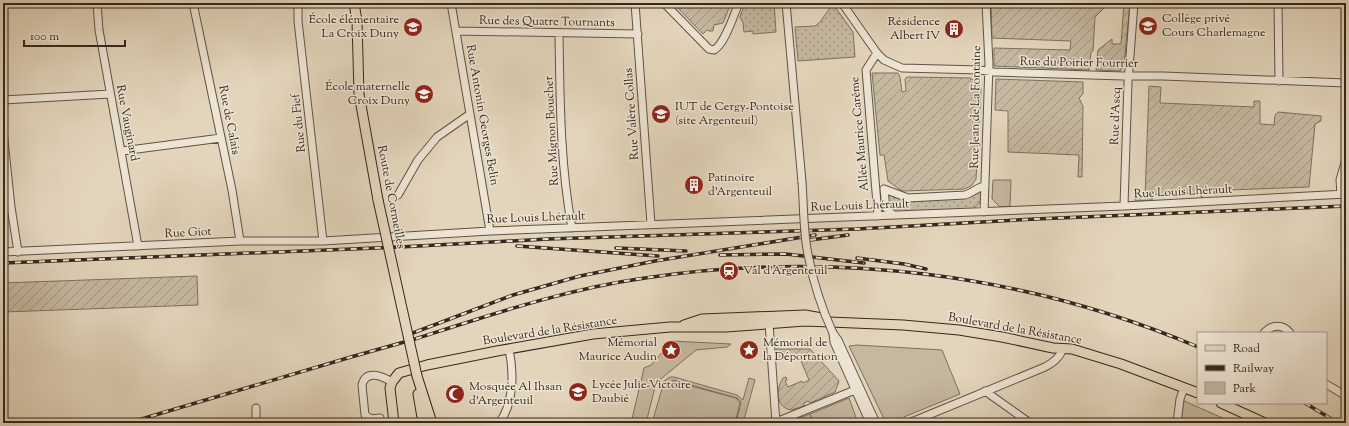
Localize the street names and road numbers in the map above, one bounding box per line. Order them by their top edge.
street label: Rue des Quatre Tournants [479,12,615,32]
street label: Rue Antonin Georges Belin [461,43,503,187]
street label: Rue Jean de La Fontaine [966,45,986,169]
street label: Rue du Poirier Fourrier [1020,53,1139,73]
street label: Rue Valère Collas [620,67,644,161]
street label: Rue Mignon Boucher [540,75,564,186]
street label: Allée Maurice Carême [846,75,874,192]
street label: Rue Vauginard [111,83,143,163]
street label: Rue de Calais [213,84,245,156]
street label: Rue d'Ascq [1106,86,1126,145]
street label: Rue du Fief [287,92,311,153]
street label: Route de Cormeilles [372,144,410,250]
street label: Rue Louis Lhérault [1133,180,1233,204]
street label: Rue Louis Lhérault [810,195,910,217]
street label: Rue Louis Lhérault [486,207,586,229]
street label: Rue Giot [164,223,212,243]
street label: Boulevard de la Résistance [947,308,1084,350]
street label: Boulevard de la Résistance [482,311,619,351]

